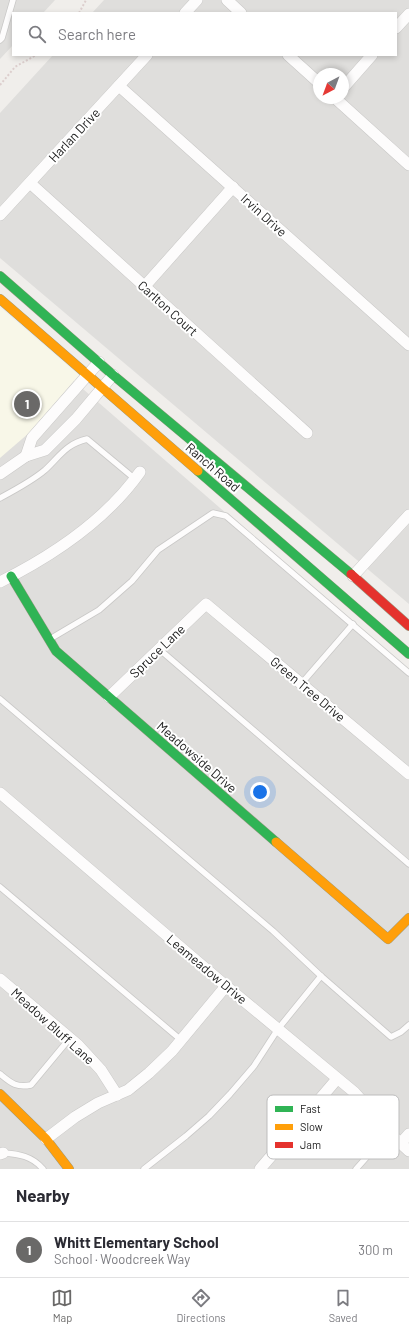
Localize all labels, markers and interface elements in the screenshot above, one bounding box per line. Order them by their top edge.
search box [12,12,397,56]
icon: search [26,23,48,45]
text: Search here [58,25,136,43]
north arrow [313,68,349,104]
street label: Harlan Drive [45,105,103,165]
street label: Irvin Drive [238,190,290,240]
street label: Carlton Court [135,277,201,339]
pin: 1 [14,389,40,419]
street label: Ranch Road [183,439,243,495]
street label: Spruce Lane [126,621,188,681]
street label: Green Tree Drive [267,653,349,725]
street label: Meadowside Drive [154,718,240,796]
your location [250,782,270,802]
street label: Leameadow Drive [164,931,250,1007]
street label: Meadow Bluff Lane [8,984,98,1068]
legend [267,1095,399,1159]
text: Fast [300,1102,321,1115]
text: Slow [300,1120,323,1133]
text: Jam [300,1138,321,1151]
text: Nearby [16,1185,70,1205]
text: Whitt Elementary School [54,1233,219,1251]
text: 1 [27,1242,31,1258]
text: 300 m [358,1242,393,1258]
text: School · Woodcreek Way [54,1251,190,1267]
tab: Map [51,1287,73,1324]
tab: Directions [176,1287,226,1324]
tab: Saved [329,1287,358,1324]

